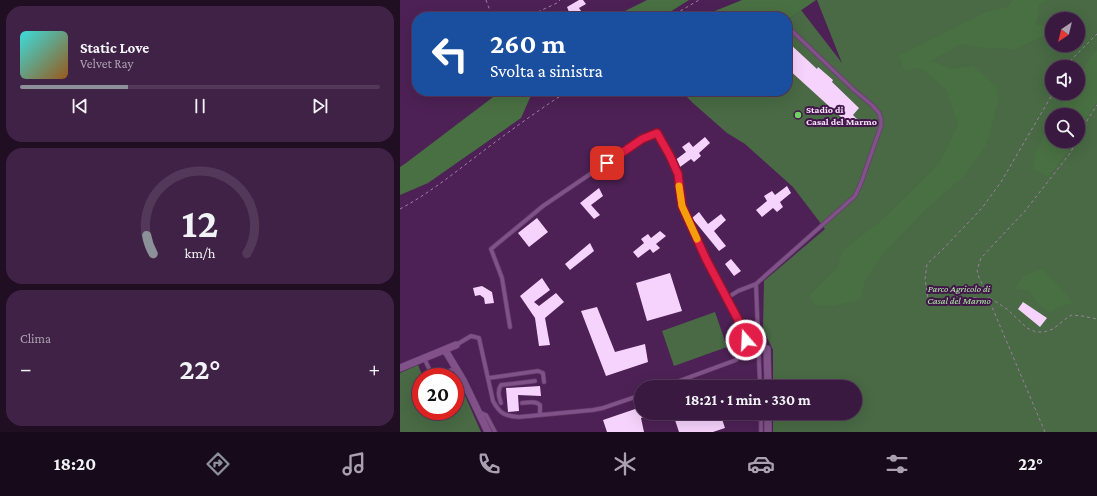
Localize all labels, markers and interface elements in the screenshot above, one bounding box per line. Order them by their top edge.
north arrow [1045,12,1085,52]
map controls [1045,12,1085,148]
icon: left [424,28,476,80]
text: 260 m [490,28,566,59]
text: Static Love [80,40,149,56]
text: Velvet Ray [80,56,133,71]
button: sound [1045,60,1085,100]
text: Svolta a sinistra [490,61,603,81]
icon: previous [69,95,91,117]
icon: pause [189,95,211,117]
icon: next [309,95,331,117]
place label: Stadio di Casal del Marmo [806,104,877,127]
button: search [1045,108,1085,148]
marker: Stadio di Casal del Marmo [793,110,803,120]
pin [590,146,624,180]
icon: arrive [596,152,618,174]
text: 12 [182,200,218,246]
text: km/h [185,245,216,261]
park label: Parco Agricolo di Casal del Marmo [927,283,991,306]
position arrow [725,319,767,361]
text: Clima [20,331,51,346]
text: 22° [179,352,221,385]
text: − [20,356,32,381]
text: + [368,356,380,381]
speed limit sign: 20 [412,368,464,420]
text: 18:21 · 1 min · 330 m [685,392,811,408]
icon: directions [204,450,232,478]
icon: music [340,450,368,478]
icon: phone [475,450,503,478]
icon: climate [611,450,639,478]
icon: car [747,450,775,478]
icon: filters [883,450,911,478]
text: 18:20 [54,454,96,474]
text: 22° [1018,454,1043,474]

